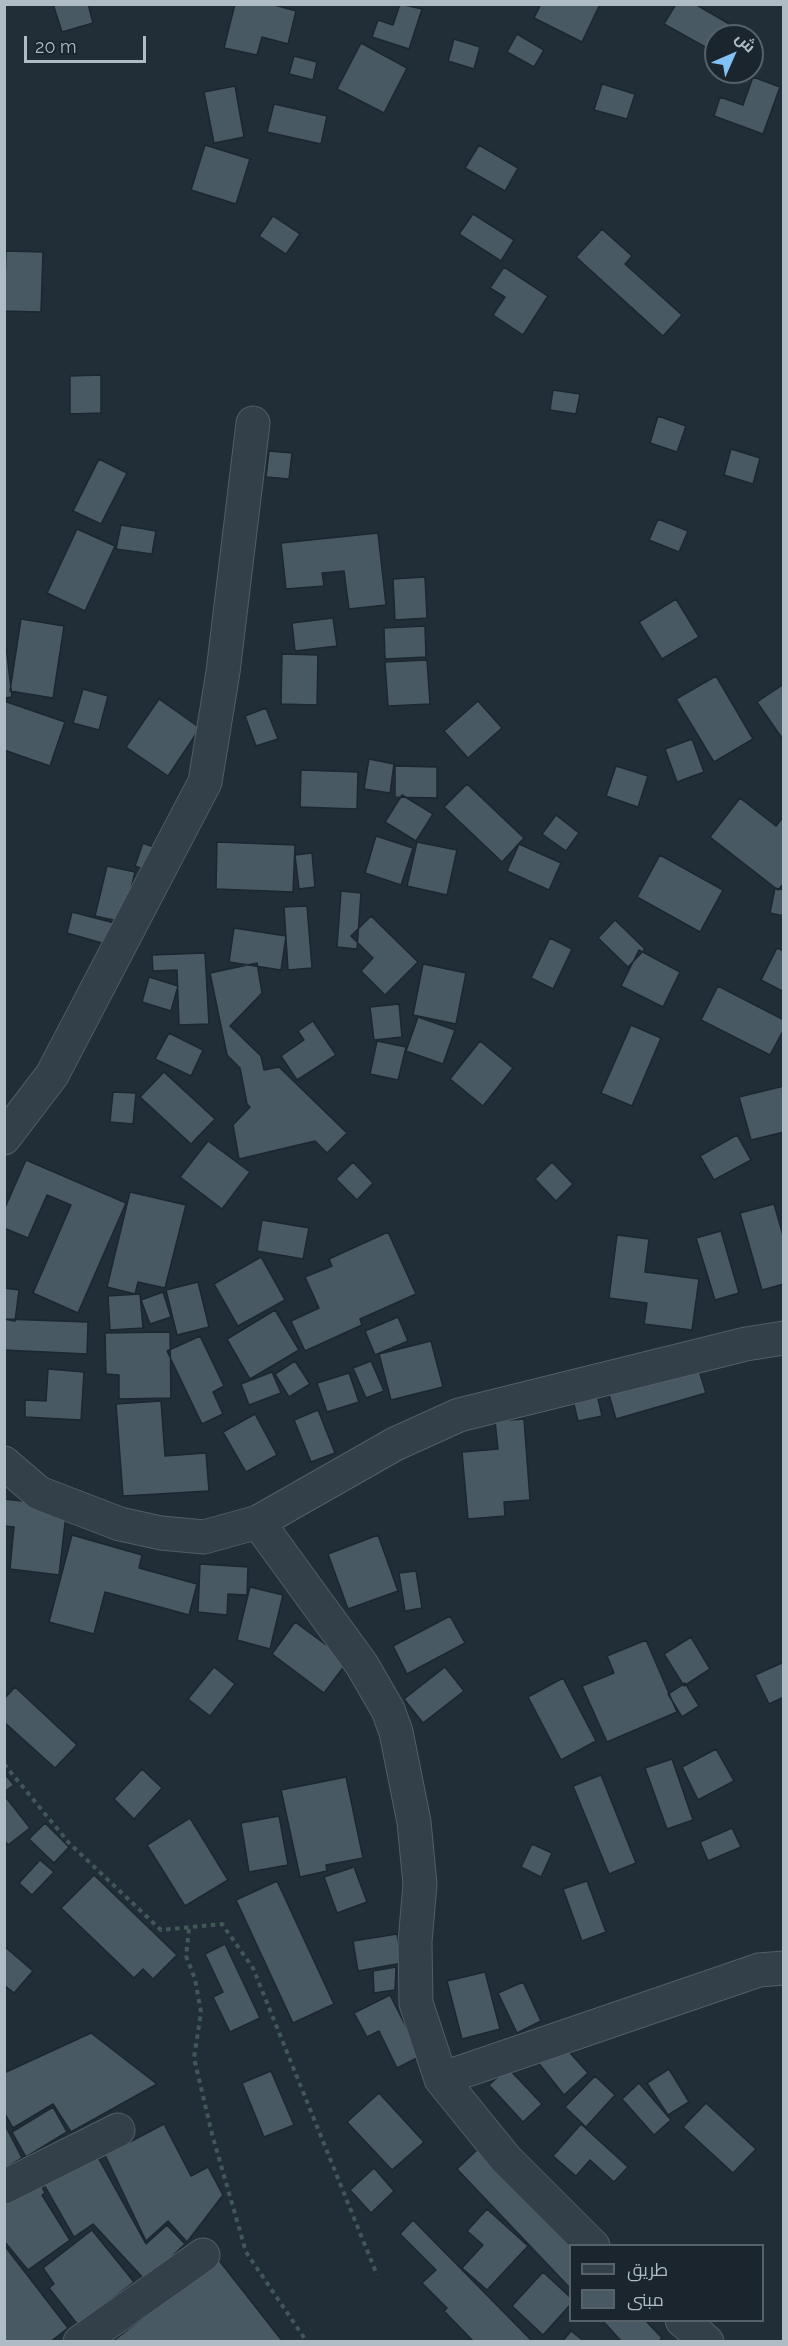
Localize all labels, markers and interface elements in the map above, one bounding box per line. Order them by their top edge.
scale bar [27,24,148,62]
north arrow [704,24,764,84]
text: ش [732,28,760,56]
text: 20 m [35,36,77,57]
legend [569,2244,764,2322]
text: طريق [627,2259,668,2280]
text: مبنى [627,2289,664,2310]

